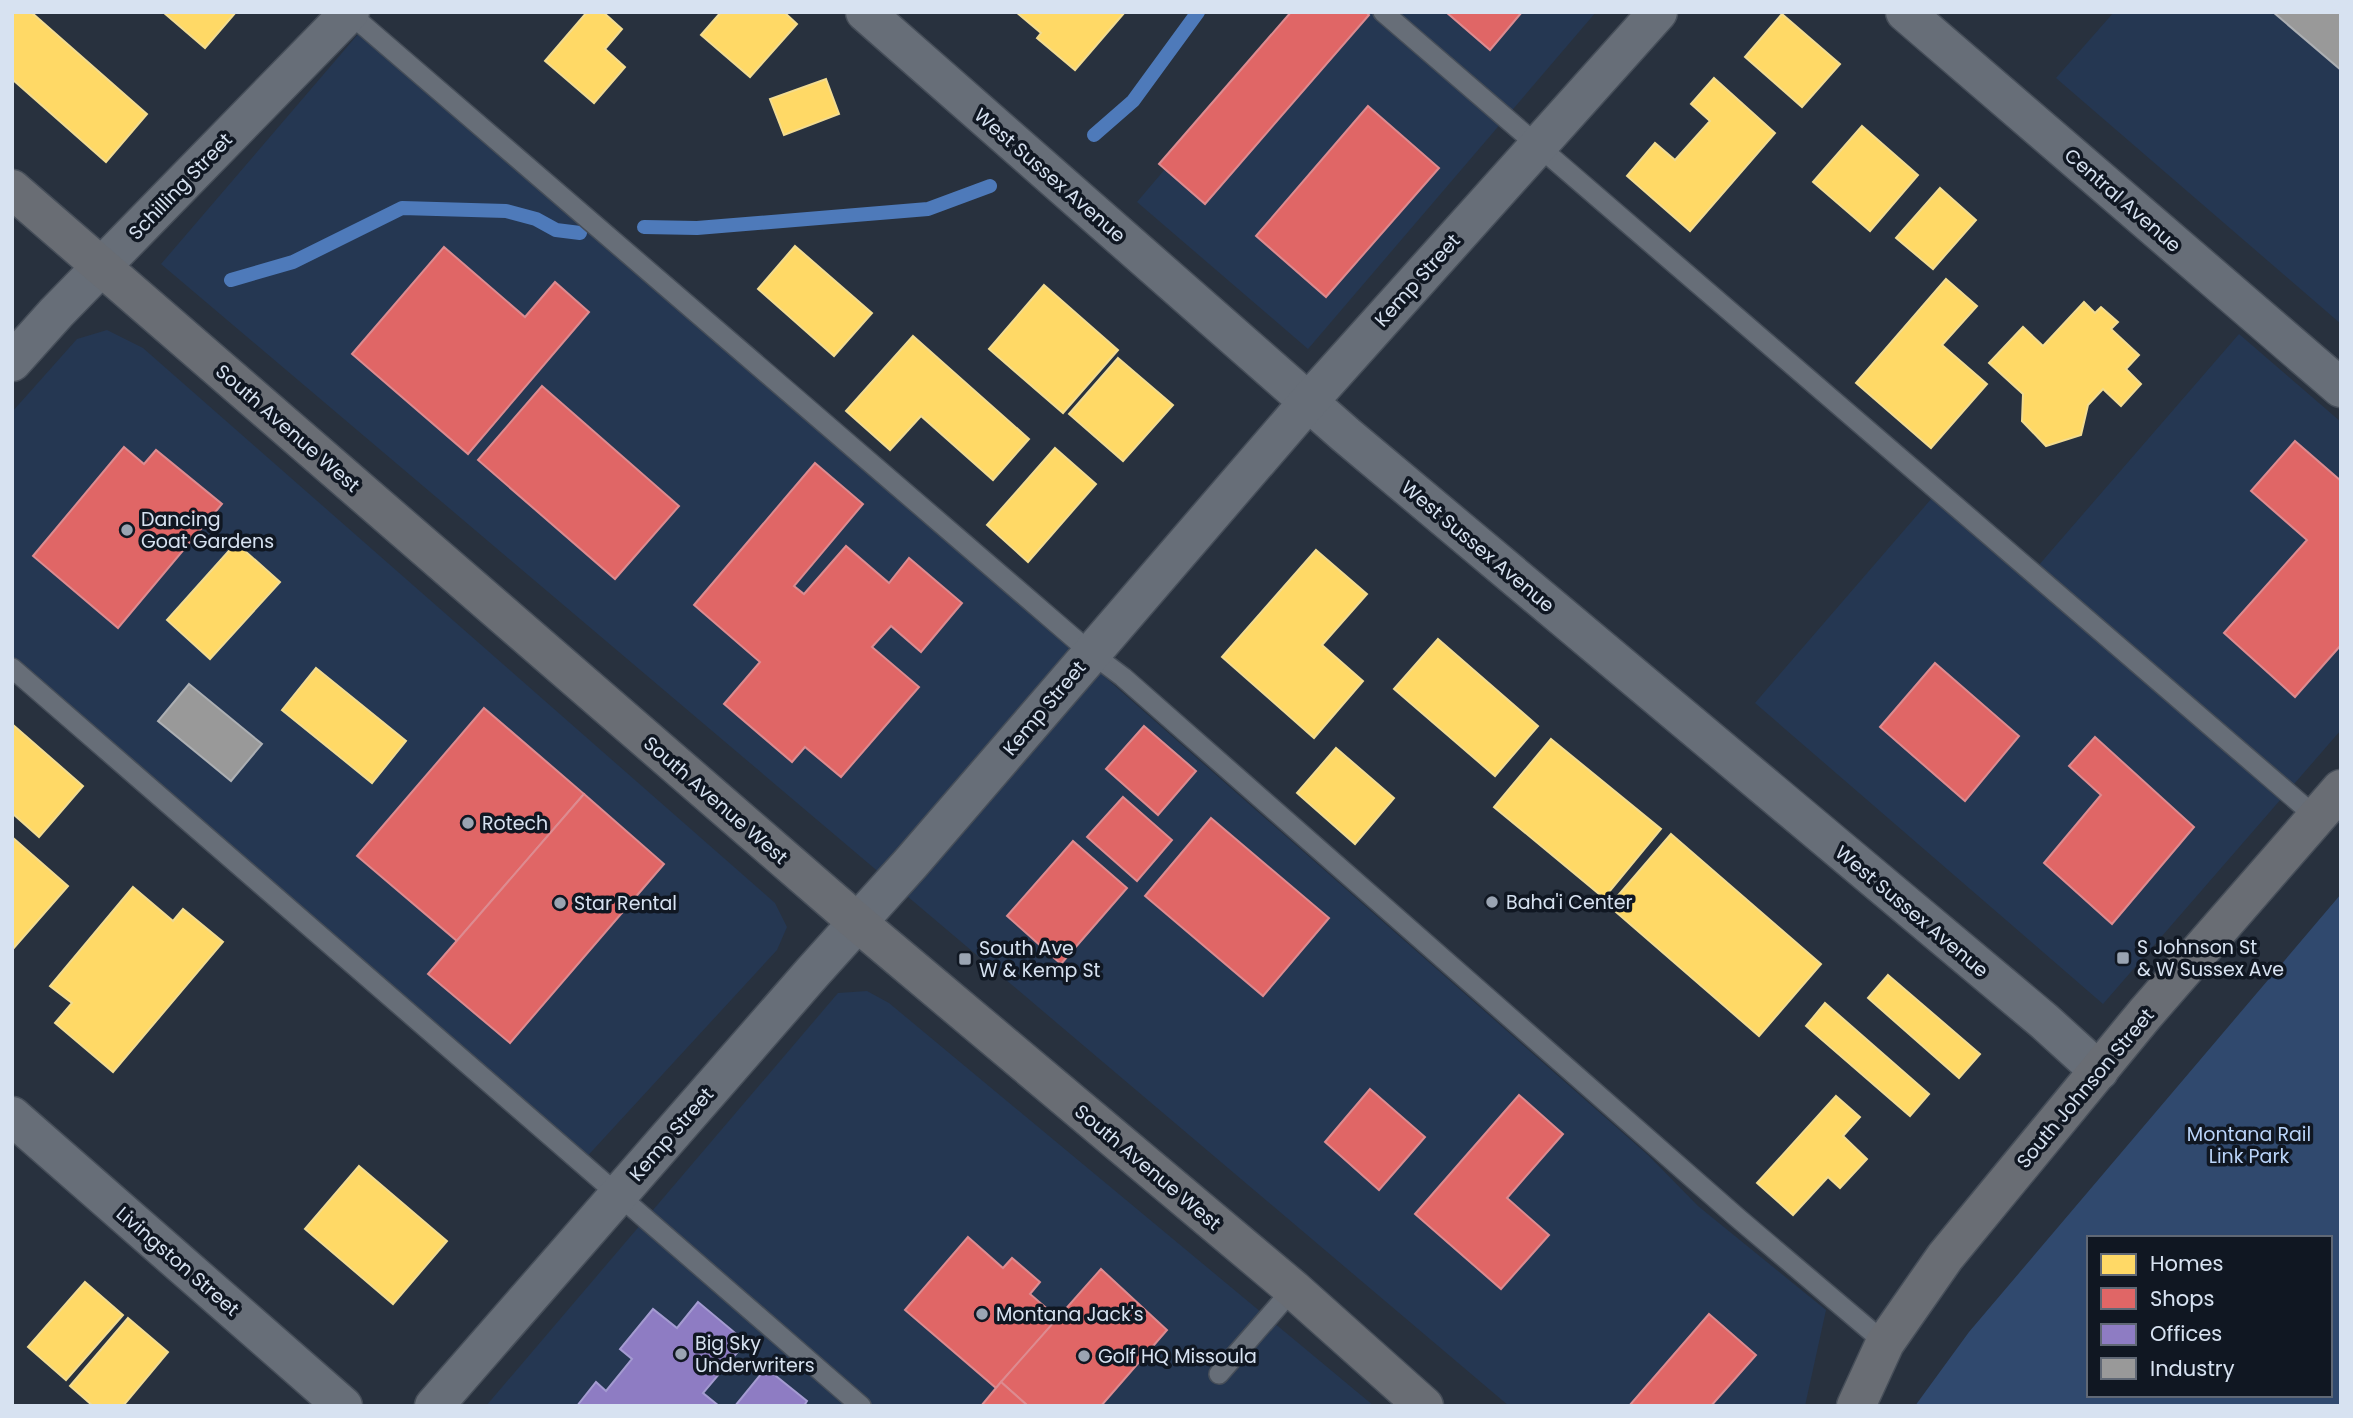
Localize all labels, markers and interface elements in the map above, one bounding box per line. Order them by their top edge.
street label: West Sussex Avenue [968,102,1131,249]
street label: Schilling Street [122,127,238,246]
street label: Central Avenue [2059,142,2187,259]
street label: Kemp Street [1368,228,1466,333]
street label: South Avenue West [210,358,366,499]
street label: West Sussex Avenue [1395,474,1560,619]
place label: Dancing Goat Gardens [141,506,274,555]
marker: Dancing Goat Gardens [119,522,135,538]
street label: Kemp Street [997,655,1092,762]
street label: South Avenue West [638,730,794,871]
place label: Rotech [482,810,548,837]
marker: Rotech [460,815,476,831]
street label: West Sussex Avenue [1829,839,1994,984]
place label: Baha'i Center [1506,889,1633,916]
place label: Star Rental [574,890,677,917]
marker: Baha'i Center [1484,894,1500,910]
marker: Star Rental [552,895,568,911]
place label: S Johnson St & W Sussex Ave [2137,934,2284,983]
place label: South Ave W & Kemp St [979,935,1101,984]
marker: S Johnson St & W Sussex Ave [2115,950,2131,966]
marker: South Ave W & Kemp St [957,951,973,967]
street label: South Johnson Street [2010,1003,2160,1174]
street label: Kemp Street [623,1082,720,1187]
street label: South Avenue West [1069,1098,1227,1237]
park label: Montana Rail Link Park [2187,1121,2311,1170]
street label: Livingston Street [110,1200,245,1322]
legend [2087,1236,2332,1397]
text: Homes [2150,1249,2224,1278]
text: Shops [2150,1284,2214,1313]
place label: Montana Jack's [996,1301,1144,1328]
marker: Montana Jack's [974,1306,990,1322]
text: Offices [2150,1319,2222,1348]
place label: Big Sky Underwriters [695,1330,815,1379]
place label: Golf HQ Missoula [1098,1343,1257,1370]
marker: Big Sky Underwriters [673,1346,689,1362]
marker: Golf HQ Missoula [1076,1348,1092,1364]
text: Industry [2150,1354,2235,1383]

